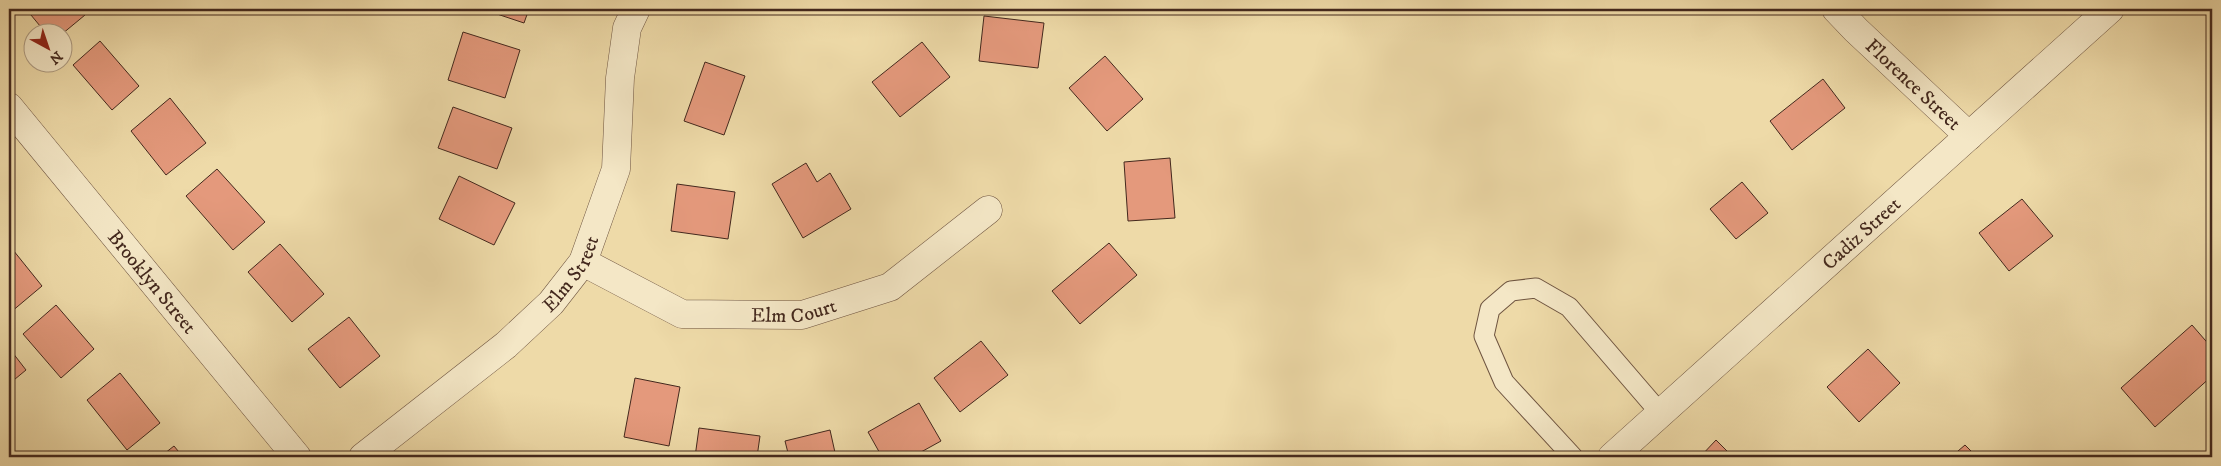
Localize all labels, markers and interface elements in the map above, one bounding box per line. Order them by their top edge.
north arrow [22,22,72,72]
street label: Florence Street [1859,34,1966,136]
text: N [45,47,66,68]
street label: Cadiz Street [1818,192,1907,276]
street label: Brooklyn Street [102,226,201,339]
street label: Elm Street [538,233,605,318]
street label: Elm Court [751,294,840,329]

